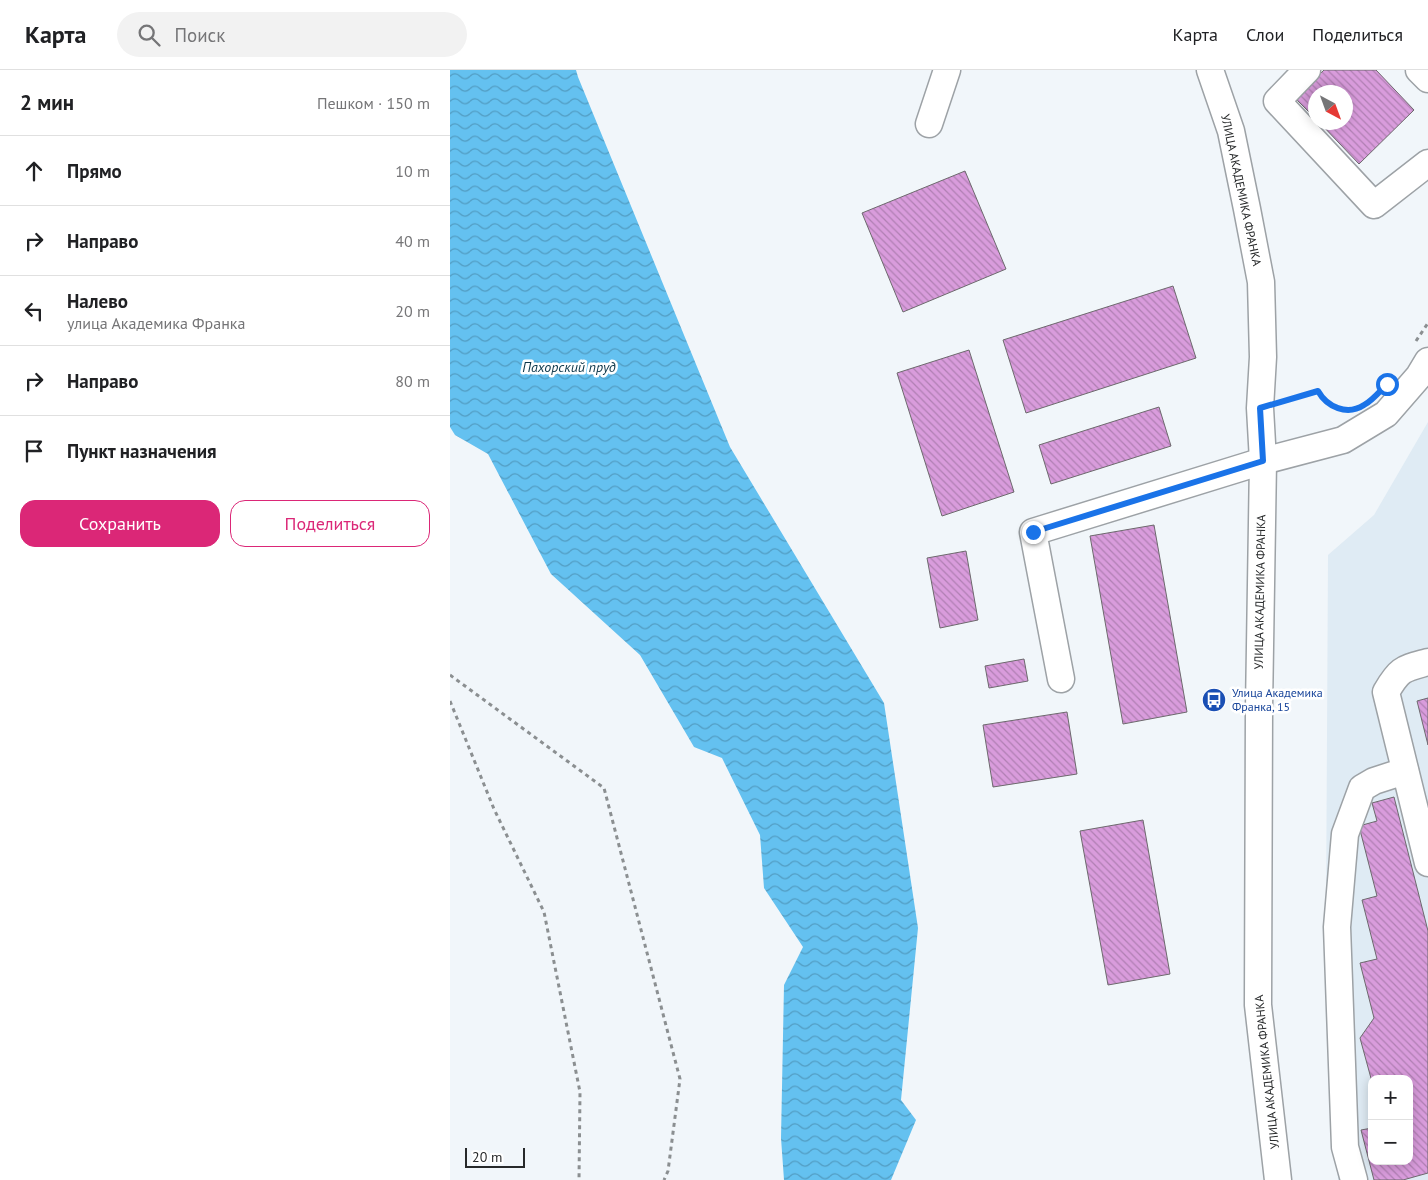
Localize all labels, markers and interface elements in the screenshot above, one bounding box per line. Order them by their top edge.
search box [117,12,467,57]
text: Карта [25,19,87,50]
icon: search [135,21,163,49]
text: Поиск [175,23,225,47]
text: Карта [1173,23,1218,46]
text: Слои [1246,23,1284,46]
text: Поделиться [1312,23,1403,46]
north arrow [1308,85,1353,130]
text: 2 мин [20,89,74,116]
text: Пешком · 150 m [317,93,430,113]
street label: УЛИЦА АКАДЕМИКА ФРАНКА [1218,113,1265,267]
icon: ahead [20,157,48,185]
text: Прямо [67,159,122,183]
text: 10 m [395,161,430,181]
icon: right [20,227,48,255]
text: Направо [67,229,138,253]
text: 40 m [395,231,430,251]
text: Налево [67,289,128,313]
icon: left [20,297,48,325]
text: 20 m [395,301,430,321]
text: улица Академика Франка [67,313,245,333]
water label: Пахорский пруд [522,358,616,376]
icon: right [20,367,48,395]
text: Направо [67,369,138,393]
text: 80 m [395,371,430,391]
route start [1376,373,1399,396]
icon: arrive [20,437,48,465]
text: Пункт назначения [67,439,217,463]
button: Сохранить [20,500,220,547]
button: Поделиться [230,500,430,547]
street label: УЛИЦА АКАДЕМИКА ФРАНКА [1251,515,1268,669]
route end [1022,521,1045,544]
place label: Улица Академика Франка, 15 [1232,685,1323,714]
bus stop icon: Улица Академика Франка, 15 [1201,687,1227,713]
street label: УЛИЦА АКАДЕМИКА ФРАНКА [1251,994,1282,1150]
map controls [1368,1075,1413,1165]
button: + [1368,1075,1413,1120]
button: − [1368,1120,1413,1165]
scale bar [465,1145,525,1168]
text: 20 m [472,1148,502,1166]

